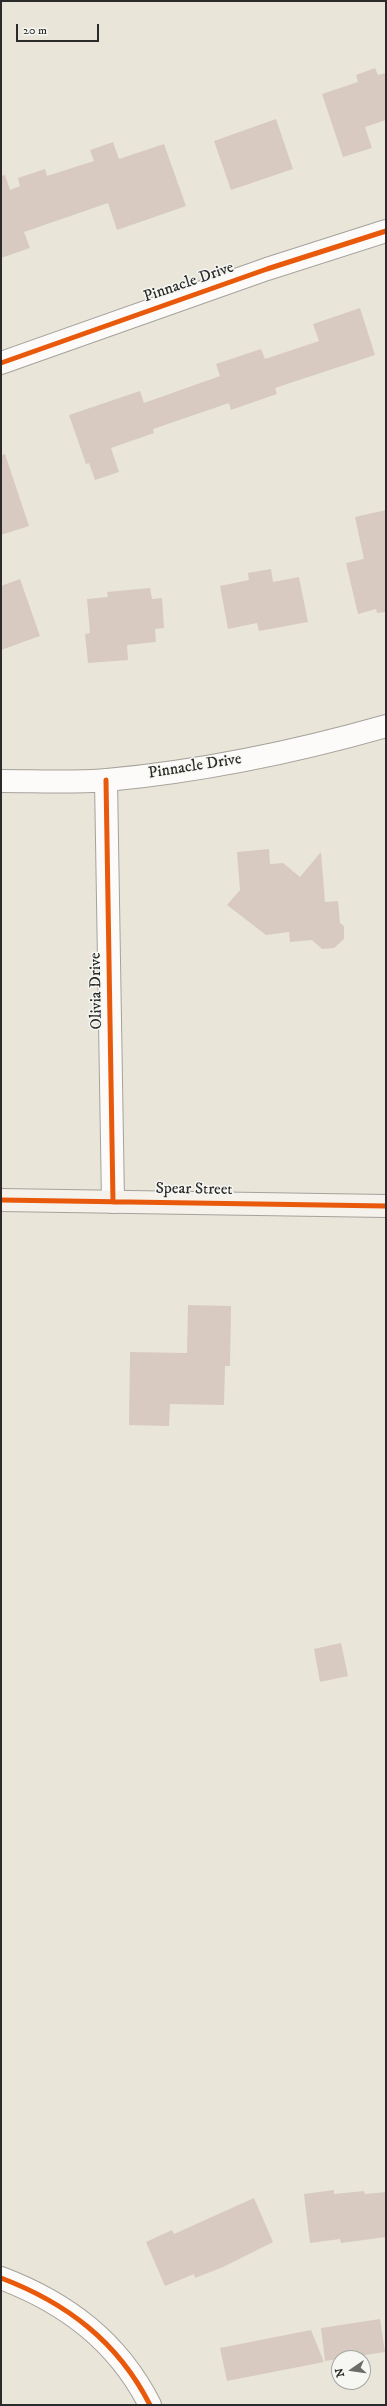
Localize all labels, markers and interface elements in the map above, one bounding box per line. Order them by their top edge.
scale bar [18,16,101,42]
text: 20 m [23,23,47,38]
street label: Pinnacle Drive [141,259,237,307]
street label: Pinnacle Drive [147,750,243,784]
street label: Olivia Drive [87,952,107,1030]
street label: Spear Street [155,1180,233,1200]
north arrow [331,2350,371,2390]
text: N [332,2367,348,2378]

